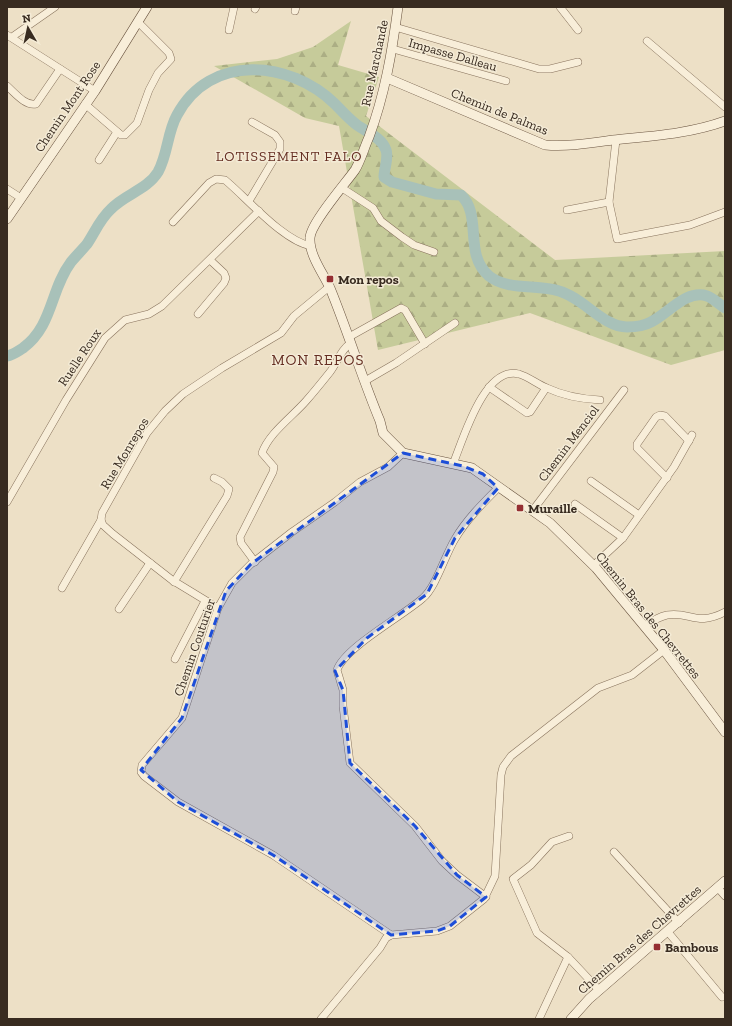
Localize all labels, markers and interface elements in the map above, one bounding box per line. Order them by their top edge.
north arrow [8,8,48,48]
text: N [21,11,32,26]
street label: Rue Marchande [358,19,391,108]
street label: Impasse Dalleau [407,35,499,74]
street label: Chemin Mont Rose [31,58,103,155]
street label: Chemin de Palmas [449,85,551,138]
district label: LOTISSEMENT FALO [216,148,362,165]
place label: Mon repos [338,272,399,287]
marker: Mon repos [325,274,335,284]
street label: Ruelle Roux [55,326,104,389]
district label: MON REPOS [272,351,364,369]
street label: Chemin Menciol [535,402,602,484]
street label: Rue Monrepos [97,415,152,492]
place label: Muraille [528,501,578,516]
marker: Muraille [515,503,525,513]
street label: Chemin Bras des Chevrettes [593,549,704,682]
street label: Chemin Couturier [171,596,218,698]
street label: Chemin Bras des Chevrettes [575,882,704,997]
place label: Bambous [665,940,719,955]
marker: Bambous [652,942,662,952]

